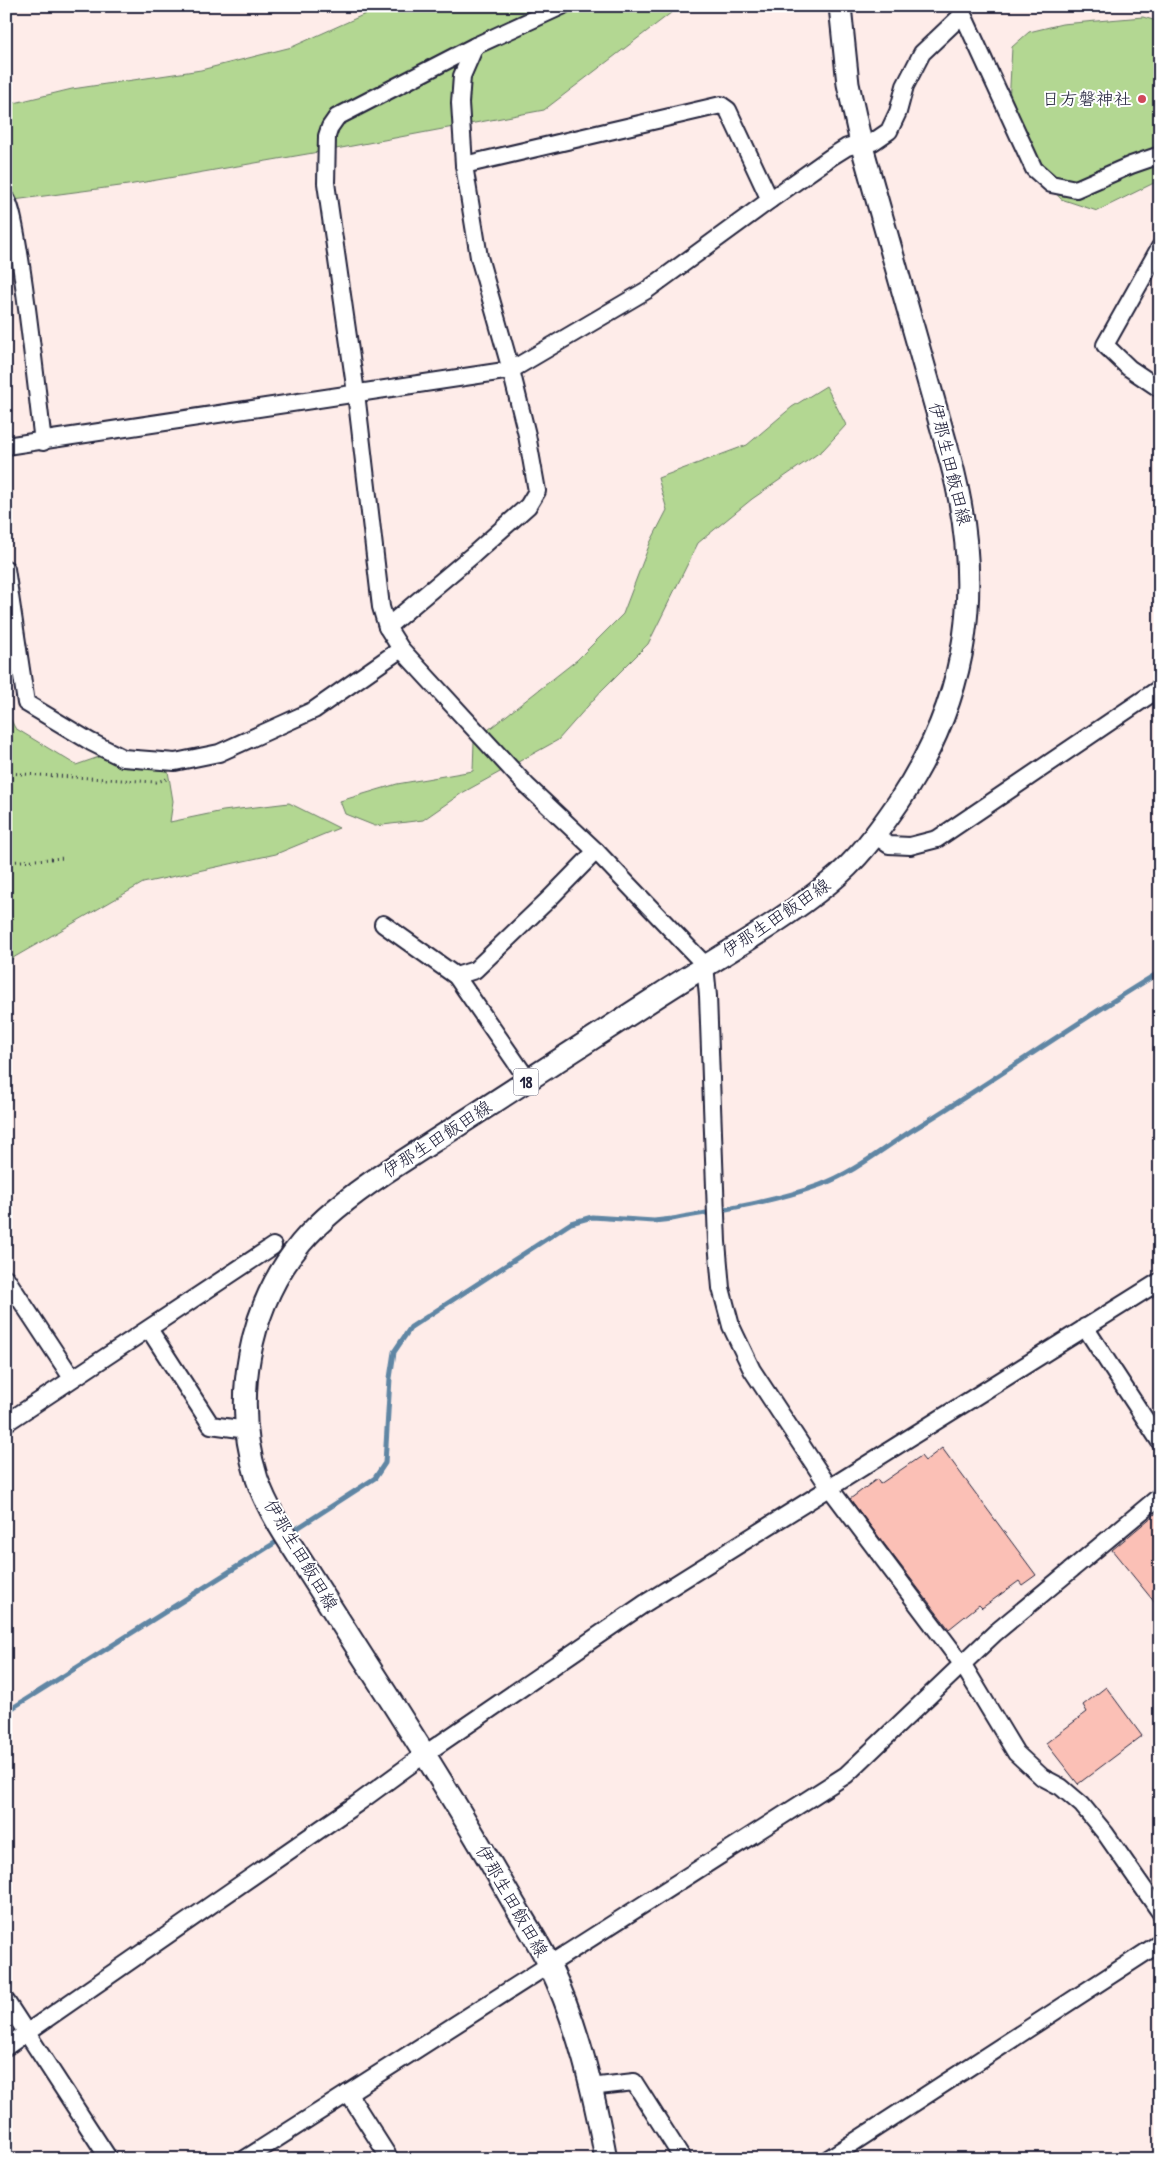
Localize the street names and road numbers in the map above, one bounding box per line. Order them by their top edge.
street label: 伊那生田飯田線 [923,400,978,528]
street label: 伊那生田飯田線 [717,872,835,963]
road number: 18 [514,1068,538,1096]
street label: 伊那生田飯田線 [377,1094,496,1183]
street label: 伊那生田飯田線 [258,1494,345,1615]
street label: 伊那生田飯田線 [470,1840,555,1962]

